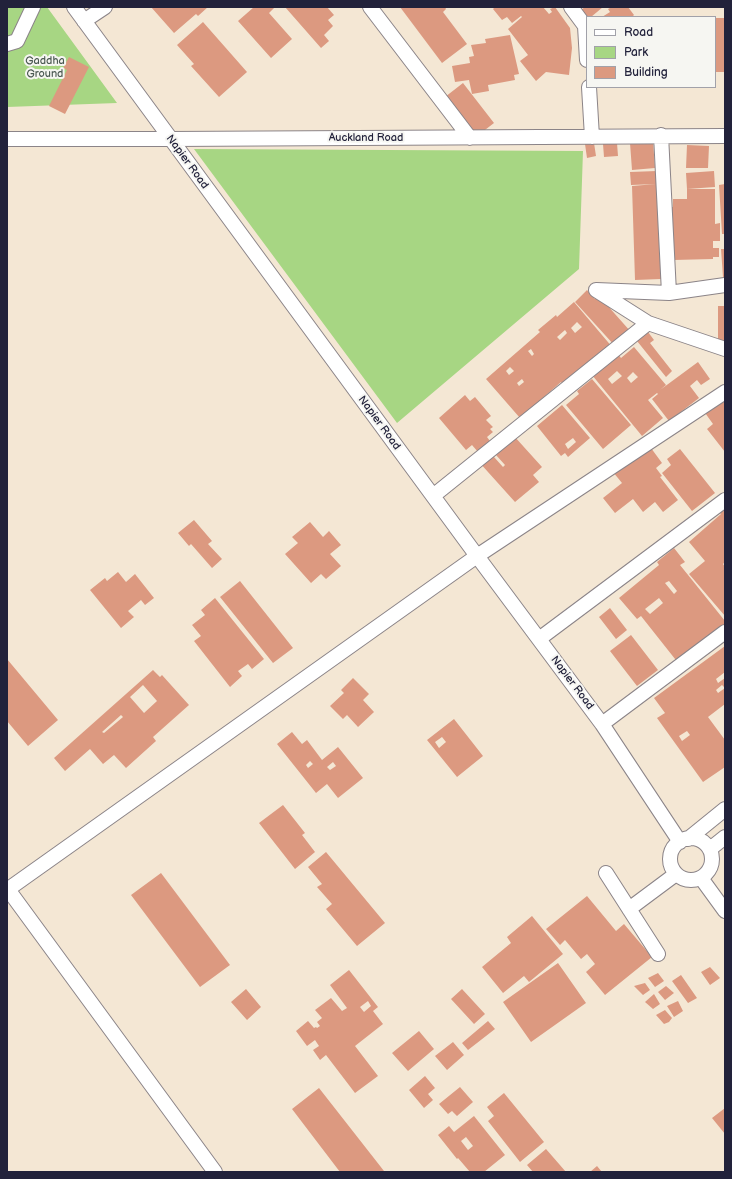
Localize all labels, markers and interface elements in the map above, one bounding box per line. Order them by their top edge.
legend [586,16,716,88]
text: Road [624,25,653,40]
text: Park [624,45,648,60]
park label: Gaddha Ground [25,54,65,80]
text: Building [624,65,668,80]
street label: Auckland Road [329,131,403,145]
street label: Napier Road [163,132,211,192]
street label: Napier Road [355,393,403,453]
street label: Napier Road [548,654,596,712]

